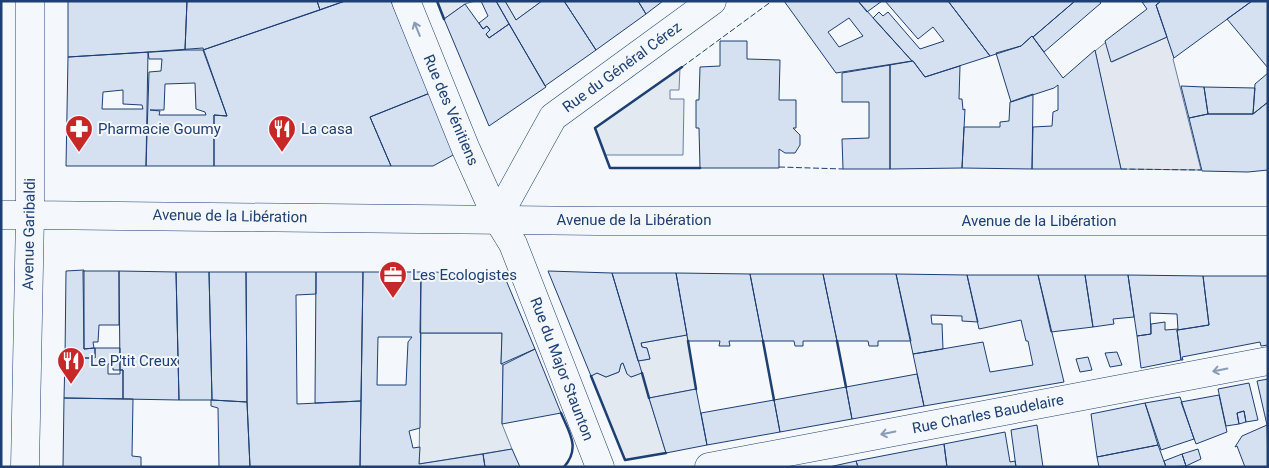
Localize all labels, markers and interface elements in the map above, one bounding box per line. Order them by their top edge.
street label: Rue du Général Cérez [559,18,685,116]
one-way arrow [412,21,421,37]
street label: Rue des Vénitiens [420,52,482,168]
pharmacy icon: Pharmacie Goumy [64,114,94,153]
restaurant icon: La casa [267,114,297,153]
place label: Pharmacie Goumy [98,120,221,138]
place label: La casa [301,120,353,138]
street label: Avenue Garibaldi [19,178,39,290]
street label: Avenue de la Libération [152,206,308,226]
street label: Avenue de la Libération [557,211,711,229]
street label: Avenue de la Libération [962,212,1116,230]
office icon: Les Ecologistes [378,260,408,299]
place label: Les Ecologistes [412,266,517,284]
street label: Rue du Major Staunton [526,295,598,443]
restaurant icon: Le P'tit Creux [56,346,86,385]
place label: Le P'tit Creux [90,352,178,370]
one-way arrow [1212,366,1228,375]
street label: Rue Charles Baudelaire [911,390,1065,438]
one-way arrow [881,428,897,438]

